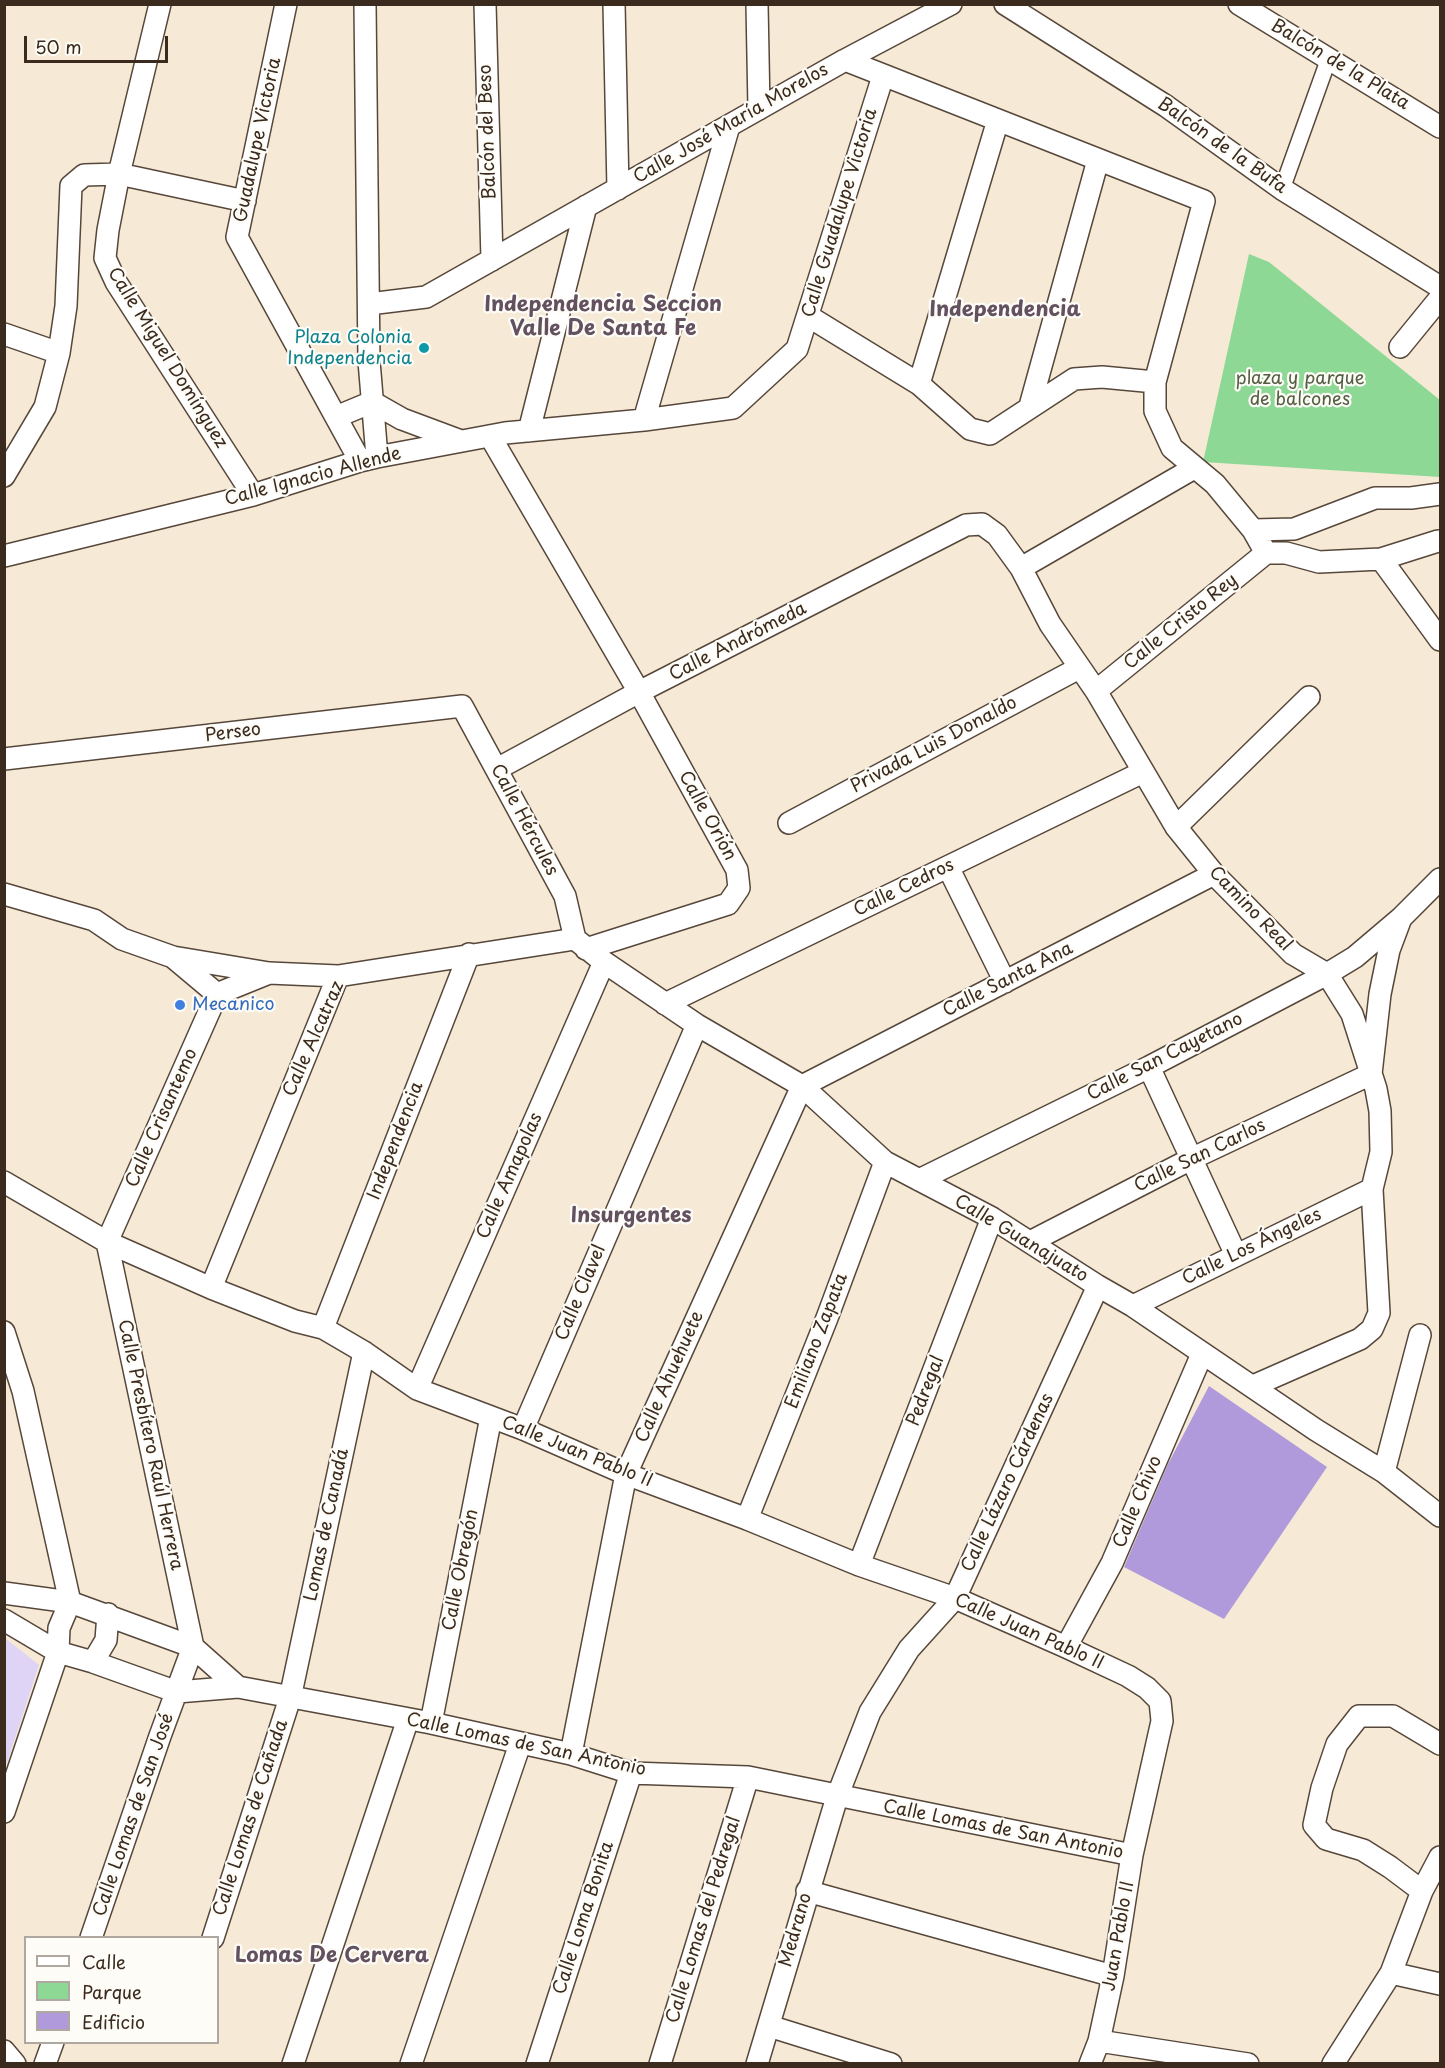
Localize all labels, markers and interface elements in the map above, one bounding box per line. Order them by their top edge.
street label: Balcón de la Plata [1267,15,1413,115]
scale bar [27,24,171,62]
text: 50 m [35,33,82,60]
street label: Guadalupe Victoria [230,56,286,224]
street label: Calle José María Morelos [630,59,832,189]
street label: Balcón del Beso [475,64,501,200]
street label: Balcón de la Bufa [1153,93,1291,199]
street label: Calle Guadalupe Victoria [798,106,882,320]
street label: Calle Miguel Domínguez [102,264,232,452]
district label: Independencia Seccion Valle De Santa Fe [484,292,722,342]
district label: Independencia [929,297,1081,323]
place label: Plaza Colonia Independencia [287,327,412,370]
marker: Plaza Colonia Independencia [417,341,431,355]
park label: plaza y parque de balcones [1235,368,1365,410]
street label: Calle Ignacio Allende [222,443,404,511]
street label: Calle Cristo Rey [1120,570,1242,674]
street label: Calle Andrómeda [666,598,810,686]
street label: Privada Luis Donaldo [847,692,1021,798]
street label: Perseo [204,719,262,747]
street label: Calle Hércules [486,761,562,879]
street label: Calle Orión [674,767,740,865]
street label: Calle Cedros [850,854,958,922]
street label: Camino Real [1204,862,1296,956]
street label: Calle Santa Ana [939,938,1077,1022]
street label: Calle Alcatraz [279,978,349,1100]
place label: Mecanico [192,994,274,1016]
marker: Mecanico [173,998,187,1012]
street label: Calle San Cayetano [1084,1008,1246,1106]
street label: Calle Crisantemo [122,1045,202,1191]
street label: Independencia [364,1079,428,1203]
street label: Calle Amapolas [473,1110,547,1242]
street label: Calle San Carlos [1131,1115,1269,1197]
street label: Calle Guanajuato [950,1191,1092,1287]
district label: Insurgentes [570,1203,692,1229]
street label: Calle Los Ángeles [1179,1204,1325,1290]
street label: Calle Clavel [551,1242,611,1344]
street label: Emiliano Zapata [781,1270,853,1412]
street label: Calle Ahuehuete [631,1308,709,1446]
street label: Calle Presbítero Raúl Herrera [113,1318,187,1572]
street label: Pedregal [903,1353,949,1429]
street label: Calle Lázaro Cárdenas [957,1390,1059,1576]
street label: Calle Juan Pablo II [498,1412,656,1492]
street label: Lomas de Canadá [300,1447,354,1603]
street label: Calle Chivo [1109,1453,1167,1551]
street label: Calle Obregón [439,1507,483,1633]
street label: Calle Juan Pablo II [951,1589,1107,1675]
street label: Calle Lomas de San Antonio [404,1709,648,1781]
street label: Calle Lomas de San José [89,1711,179,1919]
street label: Calle Lomas de Cañada [209,1717,293,1919]
street label: Calle Lomas de San Antonio [881,1796,1125,1864]
street label: Calle Lomas del Pedregal [662,1814,746,2026]
street label: Calle Loma Bonita [549,1839,619,1997]
street label: Juan Pablo II [1099,1879,1139,1993]
street label: Medrano [775,1890,817,1970]
legend [24,1936,219,2044]
district label: Lomas De Cervera [235,1943,429,1969]
text: Calle [82,1948,126,1975]
text: Parque [82,1978,142,2005]
text: Edificio [82,2008,145,2035]

